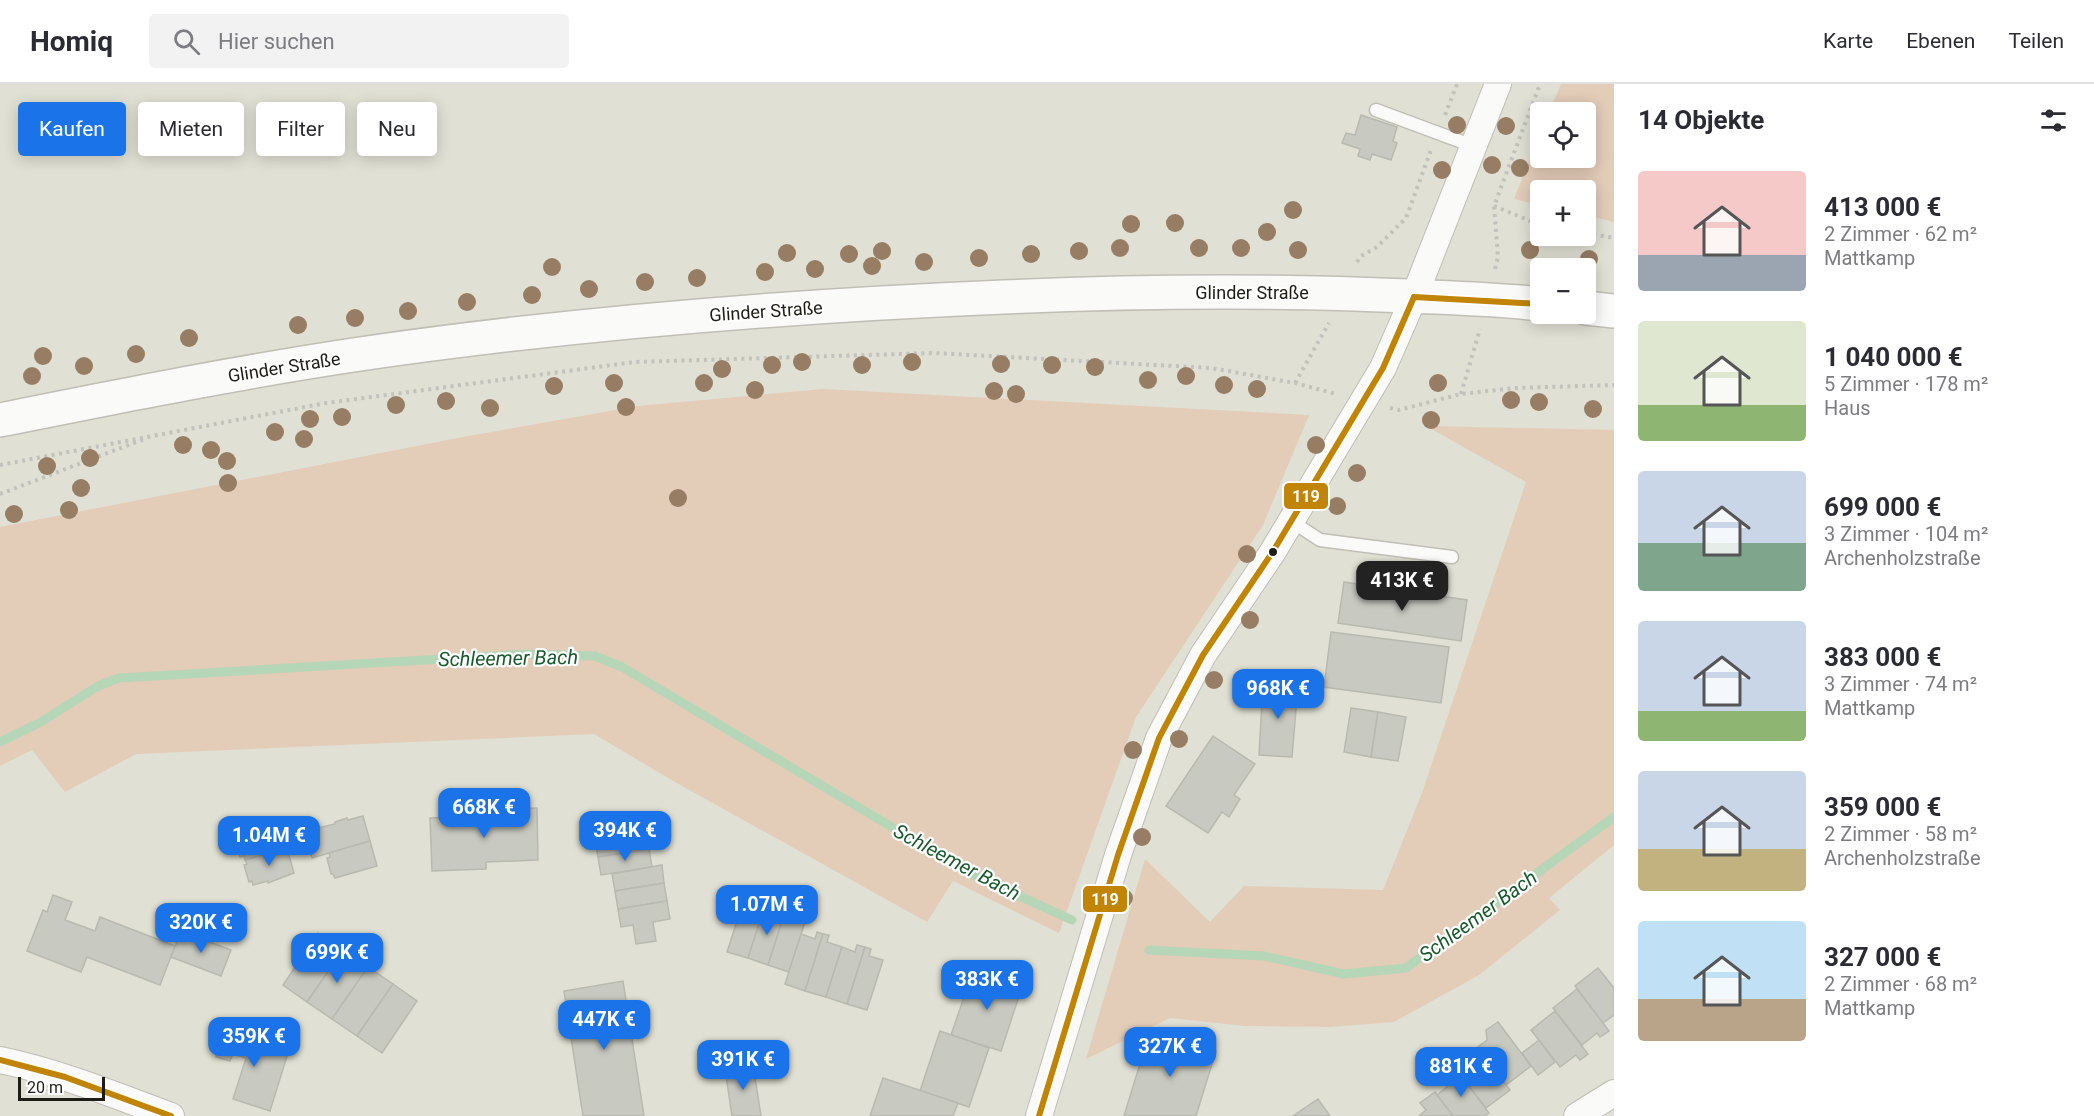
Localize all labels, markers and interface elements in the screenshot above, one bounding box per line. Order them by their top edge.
search box [149,14,569,68]
text: Homiq [30,25,113,58]
icon: search [170,25,203,58]
text: Hier suchen [218,29,335,54]
text: Karte [1823,29,1873,53]
text: Ebenen [1906,29,1975,53]
text: Teilen [2008,29,2064,53]
chip: Kaufen [18,102,126,156]
chip: Mieten [138,102,244,156]
chip: Filter [256,102,345,156]
chip: Neu [357,102,437,156]
map controls [1530,102,1596,324]
button: locate [1530,102,1596,168]
icon: filters [2037,104,2070,137]
text: 14 Objekte [1638,105,1764,135]
button: + [1530,180,1596,246]
text: 413 000 € [1824,192,1941,222]
icon: home [1686,195,1758,267]
text: 2 Zimmer · 62 m² [1824,222,1977,246]
text: Mattkamp [1824,246,1915,270]
button: − [1530,258,1596,324]
street label: Glinder Straße [1195,282,1309,303]
street label: Glinder Straße [709,297,823,325]
text: 1 040 000 € [1824,342,1963,372]
icon: home [1686,345,1758,417]
street label: Glinder Straße [226,348,342,386]
text: 5 Zimmer · 178 m² [1824,372,1988,396]
text: Haus [1824,396,1871,420]
line badge: 119 [1283,482,1329,510]
text: 119 [1292,487,1320,506]
text: 699 000 € [1824,492,1941,522]
icon: home [1686,495,1758,567]
text: 3 Zimmer · 104 m² [1824,522,1988,546]
unlabelled marker [1267,546,1279,558]
text: Archenholzstraße [1824,546,1981,570]
pin: 413K € [1353,561,1451,612]
text: 413K € [1370,568,1434,592]
text: 383 000 € [1824,642,1941,672]
water label: Schleemer Bach [438,645,578,671]
icon: home [1686,645,1758,717]
pin: 968K € [1229,669,1327,720]
text: 3 Zimmer · 74 m² [1824,672,1977,696]
text: 968K € [1246,676,1310,700]
text: Mattkamp [1824,696,1915,720]
pin: 668K € [435,788,533,839]
text: 359 000 € [1824,792,1941,822]
text: 668K € [452,795,516,819]
icon: home [1686,795,1758,867]
pin: 394K € [576,811,674,862]
pin: 1.04M € [214,816,324,867]
text: 394K € [593,818,657,842]
water label: Schleemer Bach [890,819,1024,905]
text: 2 Zimmer · 58 m² [1824,822,1977,846]
text: 1.04M € [232,823,306,847]
text: Archenholzstraße [1824,846,1981,870]
water label: Schleemer Bach [1414,865,1542,967]
pin: 1.07M € [712,885,822,936]
line badge: 119 [1082,885,1128,913]
text: 119 [1091,890,1119,909]
text: 1.07M € [730,892,804,916]
pin: 320K € [152,903,250,954]
text: 320K € [169,910,233,934]
pin: 699K € [288,933,386,984]
text: 699K € [305,940,369,964]
text: 327 000 € [1824,942,1941,972]
icon: home [1686,945,1758,1017]
pin: 383K € [938,960,1036,1011]
text: 383K € [955,967,1019,991]
text: 2 Zimmer · 68 m² [1824,972,1977,996]
text: Mattkamp [1824,996,1915,1020]
pin: 447K € [555,1000,653,1051]
text: 447K € [572,1007,636,1031]
pin: 359K € [205,1017,303,1068]
text: 359K € [222,1024,286,1048]
pin: 327K € [1121,1027,1219,1078]
text: 327K € [1138,1034,1202,1058]
pin: 391K € [694,1040,792,1091]
text: 391K € [711,1047,775,1071]
pin: 881K € [1412,1047,1510,1098]
text: 881K € [1429,1054,1493,1078]
scale bar [18,1074,105,1102]
text: 20 m [27,1078,63,1097]

